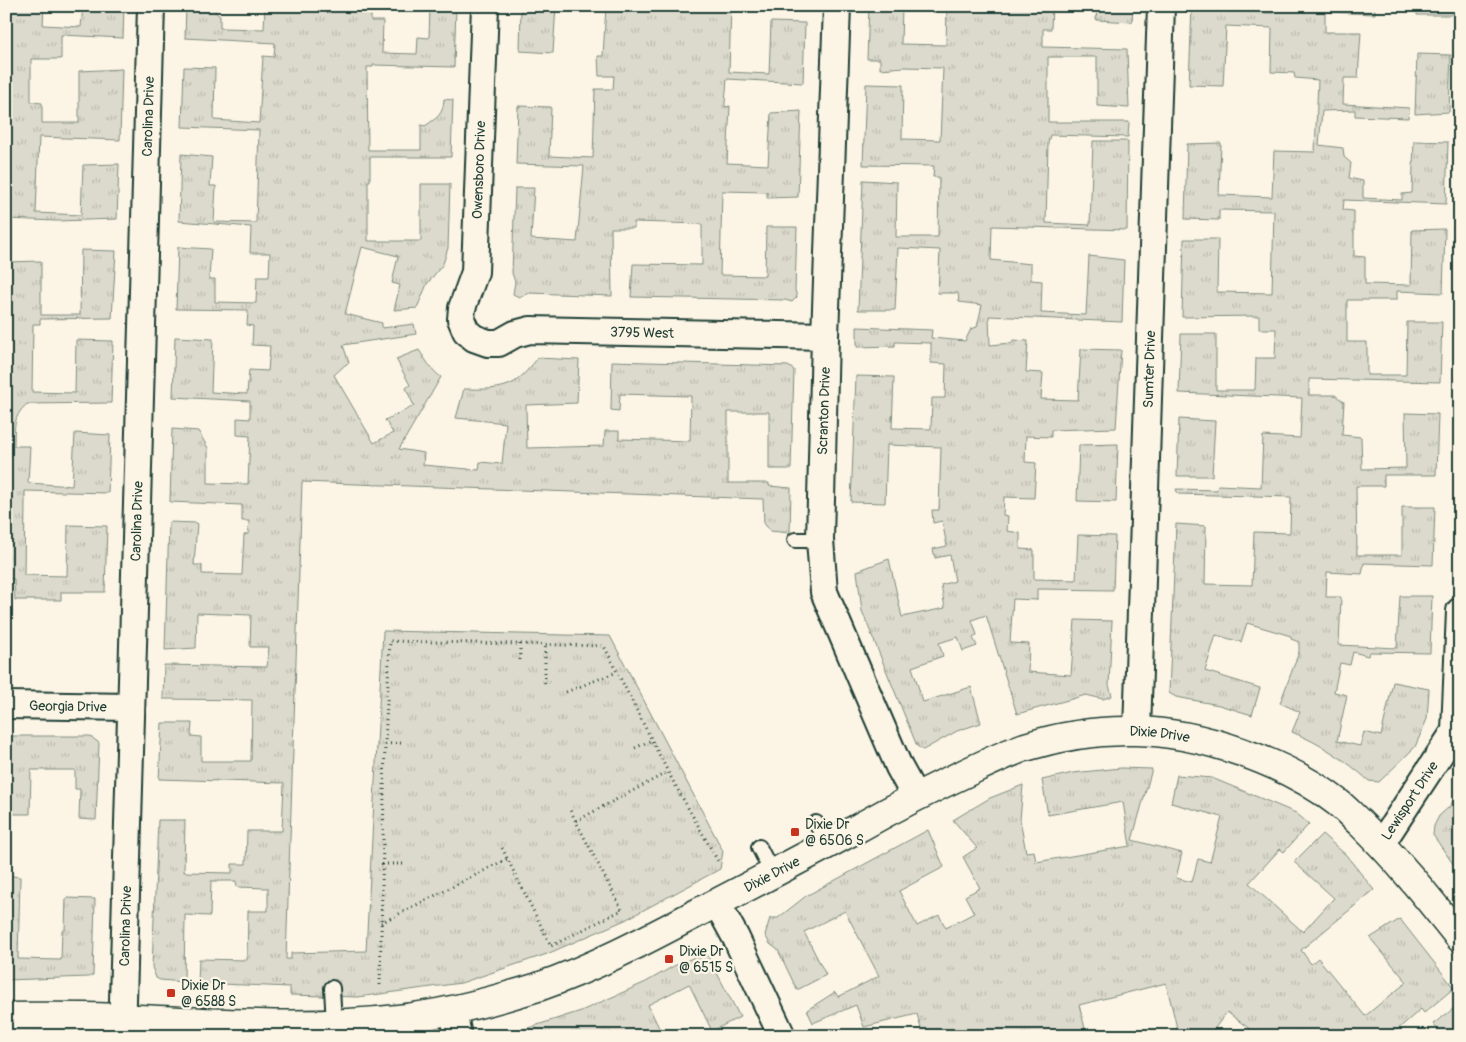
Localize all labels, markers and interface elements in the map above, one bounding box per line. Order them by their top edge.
street label: Carolina Drive [138,76,158,157]
street label: Owensboro Drive [469,120,489,219]
street label: 3795 West [610,323,675,341]
street label: Sumter Drive [1139,330,1159,408]
street label: Scranton Drive [814,367,834,455]
street label: Carolina Drive [127,481,146,562]
street label: Georgia Drive [29,697,107,715]
street label: Dixie Drive [1129,722,1191,746]
street label: Lewisport Drive [1378,758,1442,843]
place label: Dixie Dr @ 6506 S [805,816,864,849]
marker: Dixie Dr @ 6506 S [789,826,801,838]
street label: Dixie Drive [741,852,803,896]
street label: Carolina Drive [115,885,135,967]
place label: Dixie Dr @ 6515 S [679,943,733,976]
marker: Dixie Dr @ 6515 S [663,953,675,965]
place label: Dixie Dr @ 6588 S [181,977,236,1010]
marker: Dixie Dr @ 6588 S [165,987,177,999]

